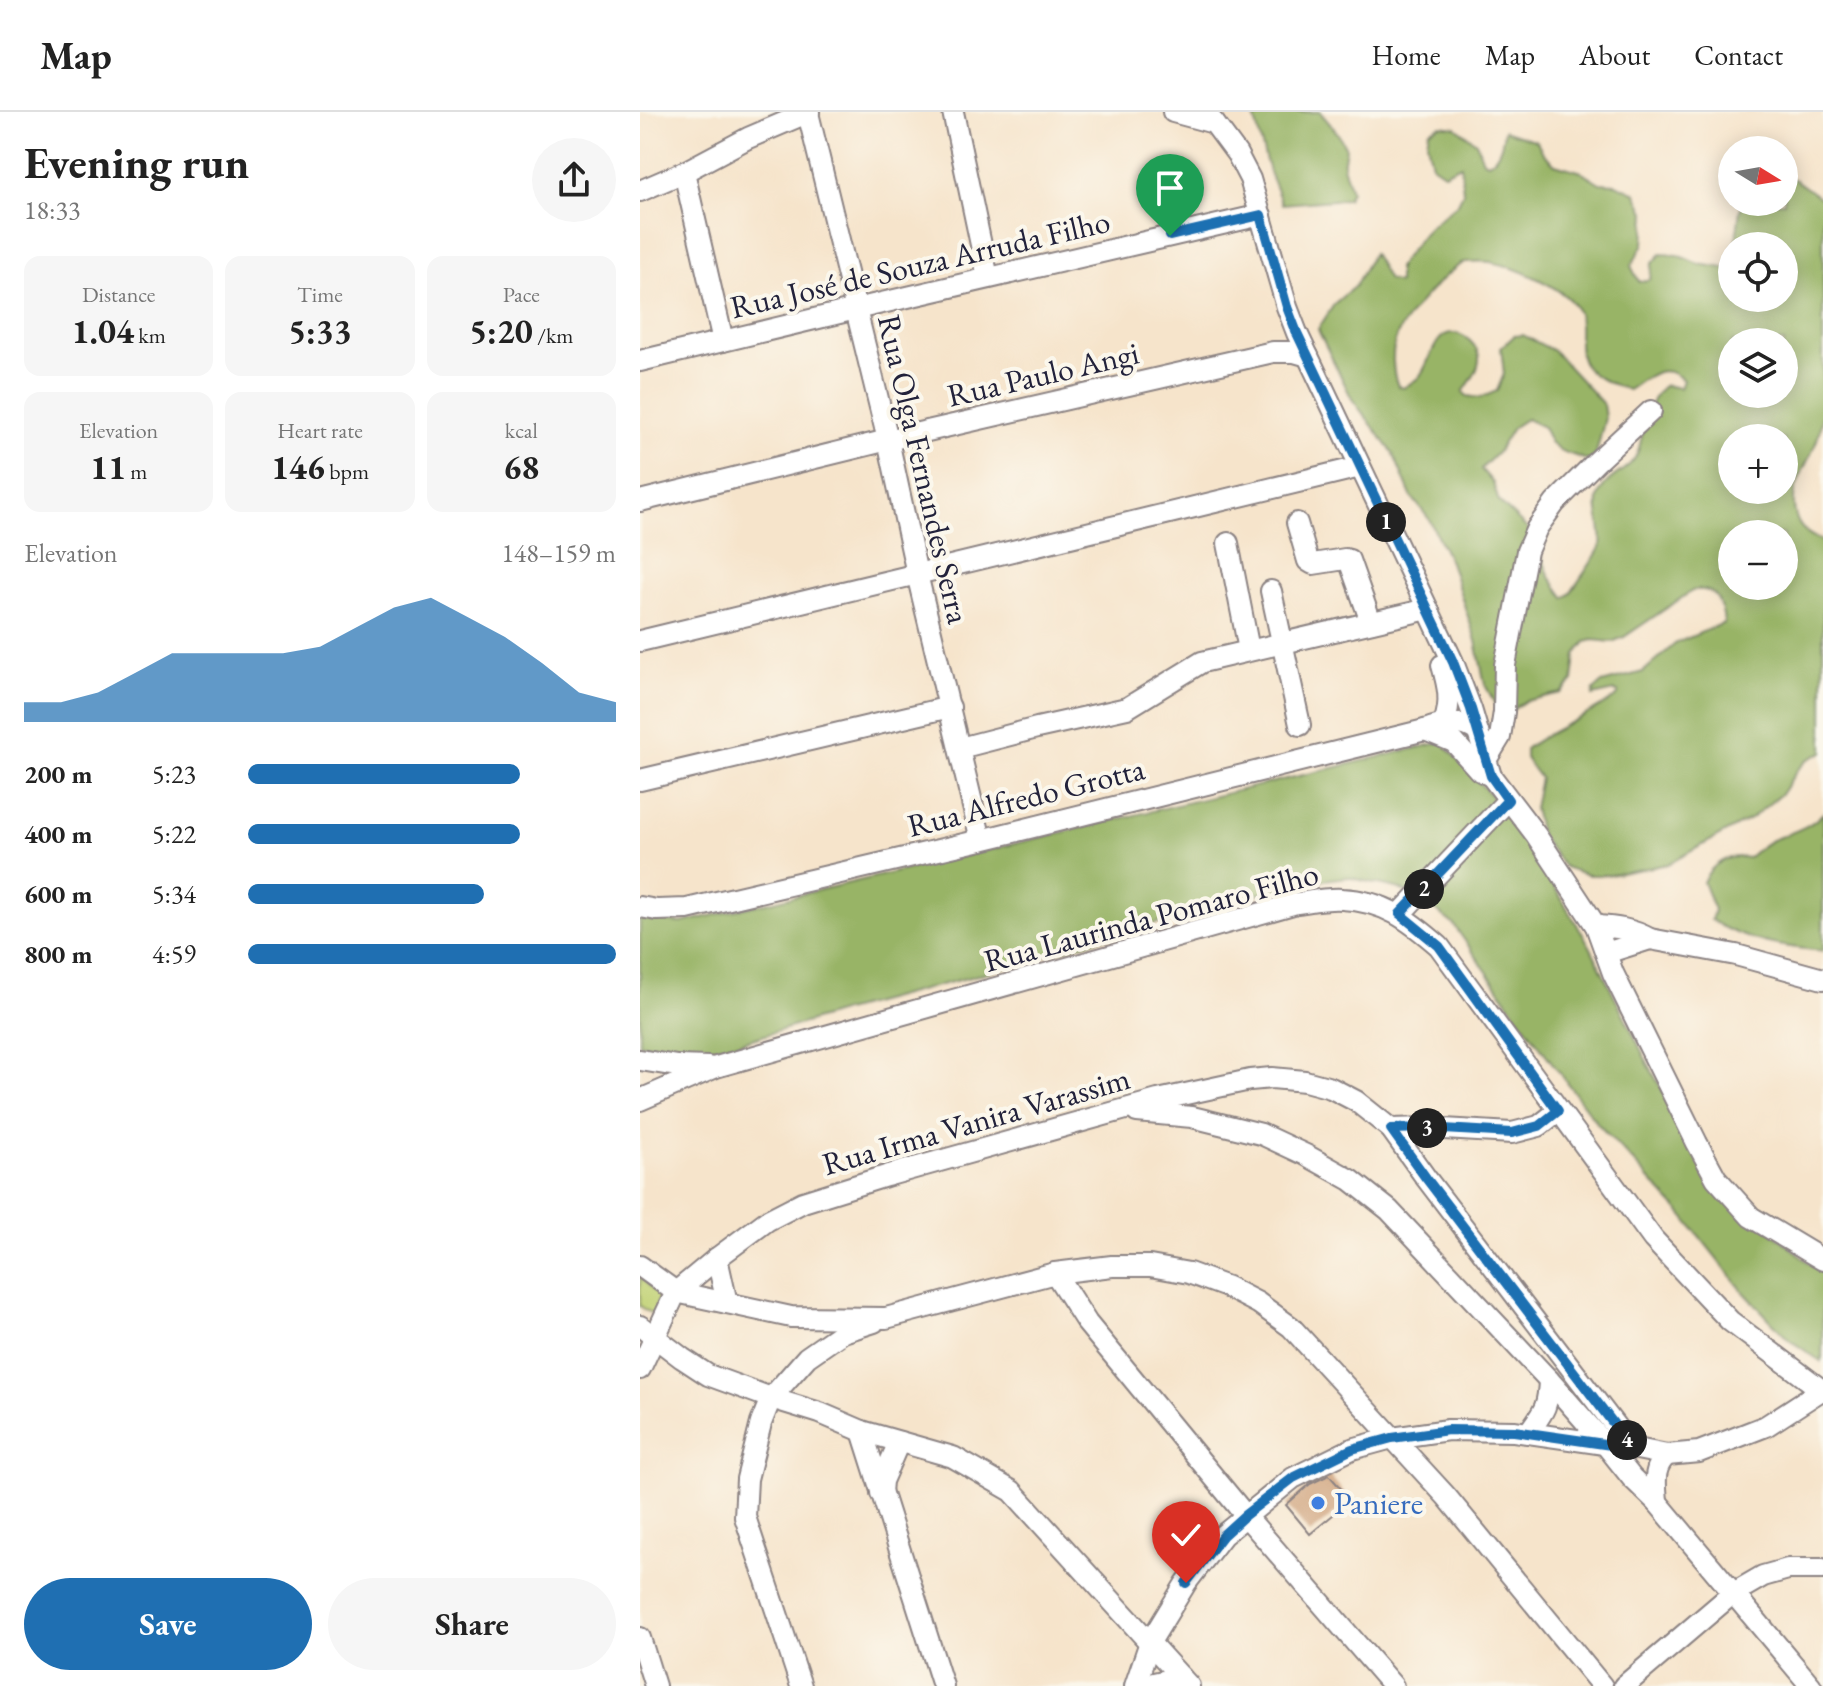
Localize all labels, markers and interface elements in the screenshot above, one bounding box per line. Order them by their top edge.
text: Map [40,31,112,80]
text: Home [1371,37,1441,73]
text: Map [1485,37,1535,73]
text: About [1579,37,1650,73]
text: Contact [1694,37,1783,73]
text: Evening run [24,134,249,191]
north arrow [1718,136,1798,216]
map controls [1718,136,1798,600]
button: share [532,138,616,222]
pin [1136,154,1204,236]
icon: arrive [1148,166,1192,210]
text: 18:33 [24,193,80,227]
street label: Rua José de Souza Arruda Filho [726,200,1114,328]
button: locate [1718,232,1798,312]
text: Distance [82,280,155,309]
text: Time [297,280,343,309]
text: Pace [503,280,540,309]
text: 1.04 [72,309,134,353]
text: 5:33 [288,309,352,353]
text: 5:20 [469,309,533,353]
street label: Rua Olga Fernandes Serra [868,310,980,628]
text: km [134,321,166,350]
text: /km [533,321,573,350]
button: layers [1718,328,1798,408]
street label: Rua Paulo Angi [943,332,1143,416]
text: Elevation [79,416,158,445]
text: Heart rate [277,416,363,445]
text: kcal [505,416,538,445]
button: + [1718,424,1798,504]
text: 11 [90,445,126,489]
text: 146 [271,445,325,489]
text: 68 [503,445,539,489]
text: m [126,457,147,486]
text: bpm [325,457,369,486]
pin: 1 [1366,502,1406,542]
text: 1 [1380,507,1392,536]
button: − [1718,520,1798,600]
text: Elevation [24,536,118,570]
text: 148–159 m [501,536,616,570]
street label: Rua Alfredo Grotta [903,747,1149,847]
text: 200 m [24,757,92,791]
text: 5:23 [152,757,196,791]
text: 400 m [24,817,92,851]
text: 5:22 [152,817,196,851]
street label: Rua Laurinda Pomaro Filho [979,852,1323,982]
pin: 2 [1404,869,1444,909]
text: 2 [1418,874,1430,903]
text: 600 m [24,877,92,911]
text: 5:34 [152,877,196,911]
text: 800 m [24,937,92,971]
text: 4:59 [152,937,196,971]
street label: Rua Irma Vanira Varassim [817,1057,1135,1185]
pin: 3 [1407,1108,1447,1148]
text: 3 [1421,1113,1433,1142]
pin: 4 [1607,1420,1647,1460]
text: 4 [1621,1425,1633,1454]
place label: Paniere [1334,1482,1423,1524]
marker: Paniere [1309,1494,1327,1512]
pin [1152,1501,1220,1583]
icon: check [1164,1513,1208,1557]
button: Save [24,1578,312,1670]
button: Share [328,1578,616,1670]

